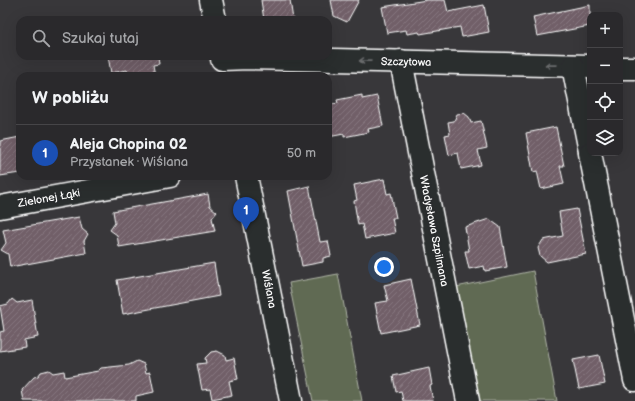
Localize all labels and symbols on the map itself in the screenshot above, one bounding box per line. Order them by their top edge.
street label: Szczytowa [381,55,431,69]
one-way arrow [359,57,372,64]
one-way arrow [545,61,558,69]
street label: Władysława Szpilmana [417,174,451,288]
street label: Zielonej Łąki [16,186,81,210]
pin: 1 [233,197,259,230]
your location [374,257,394,277]
street label: Wiślana [259,268,279,310]

